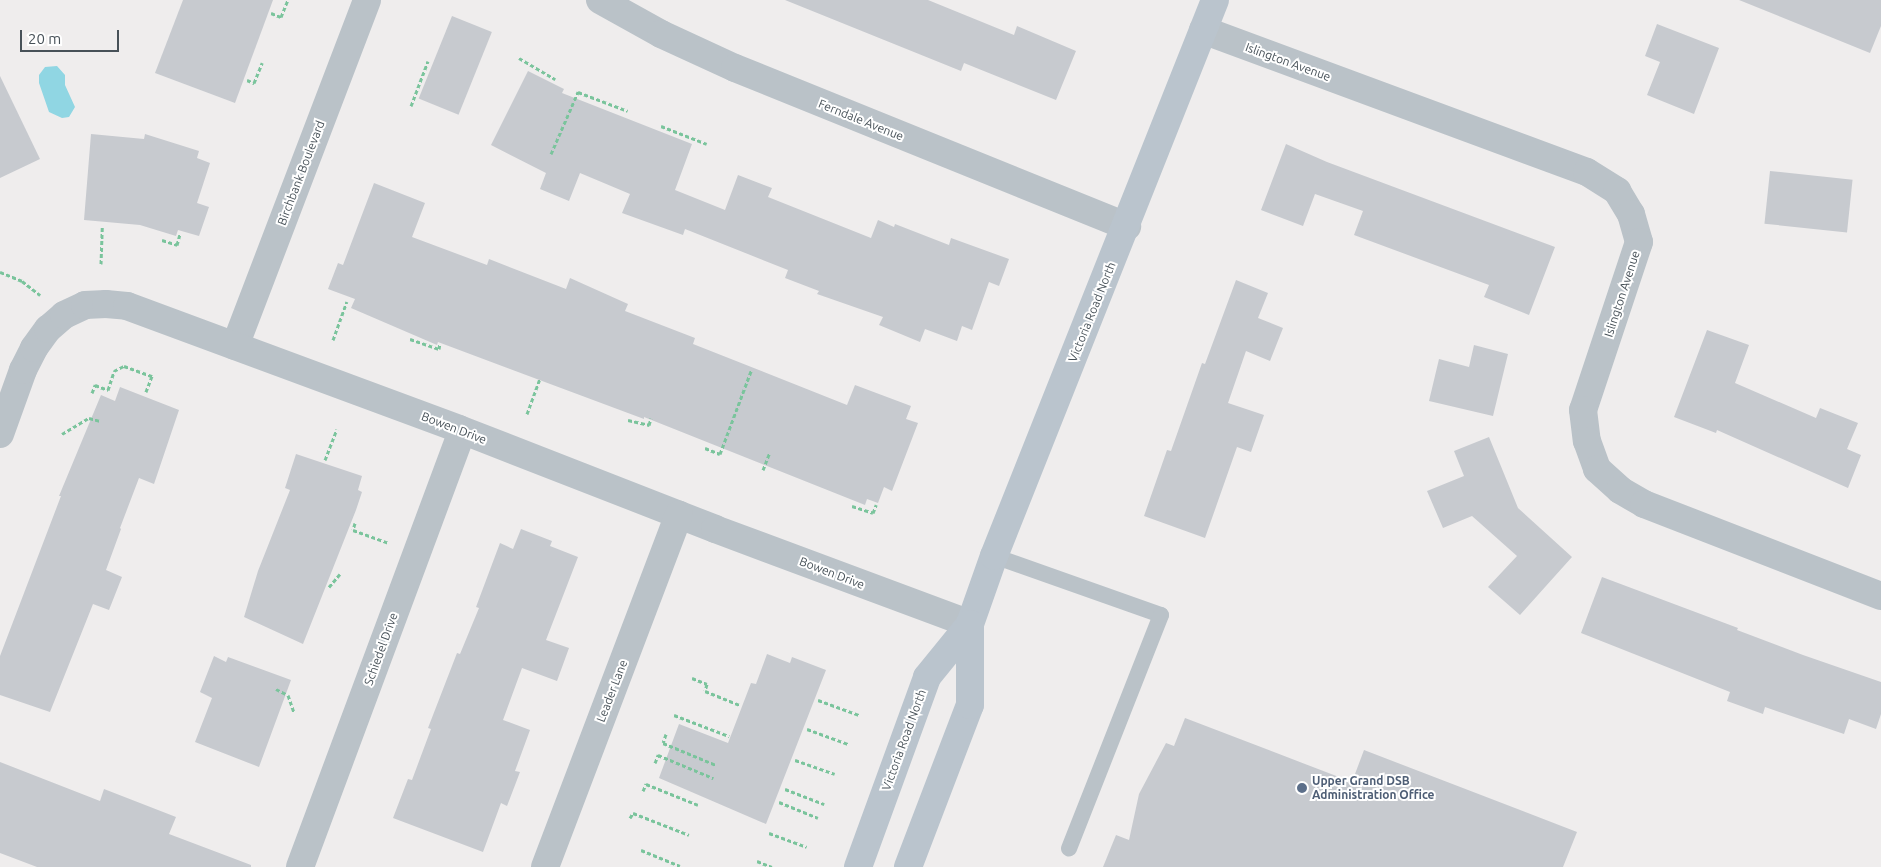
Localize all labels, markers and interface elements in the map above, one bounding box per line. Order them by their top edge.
scale bar [22,20,121,52]
text: 20 m [28,30,61,47]
street label: Islington Avenue [1243,40,1333,84]
street label: Ferndale Avenue [816,96,906,144]
street label: Birchbank Boulevard [274,119,328,227]
street label: Islington Avenue [1601,249,1643,339]
street label: Victoria Road North [1065,260,1119,364]
street label: Bowen Drive [419,409,489,447]
street label: Bowen Drive [797,554,867,592]
street label: Schiedel Drive [361,611,401,687]
street label: Leader Lane [594,658,630,724]
street label: Victoria Road North [879,687,929,793]
place label: Upper Grand DSB Administration Office [1312,774,1435,802]
marker: Upper Grand DSB Administration Office [1296,782,1308,794]

